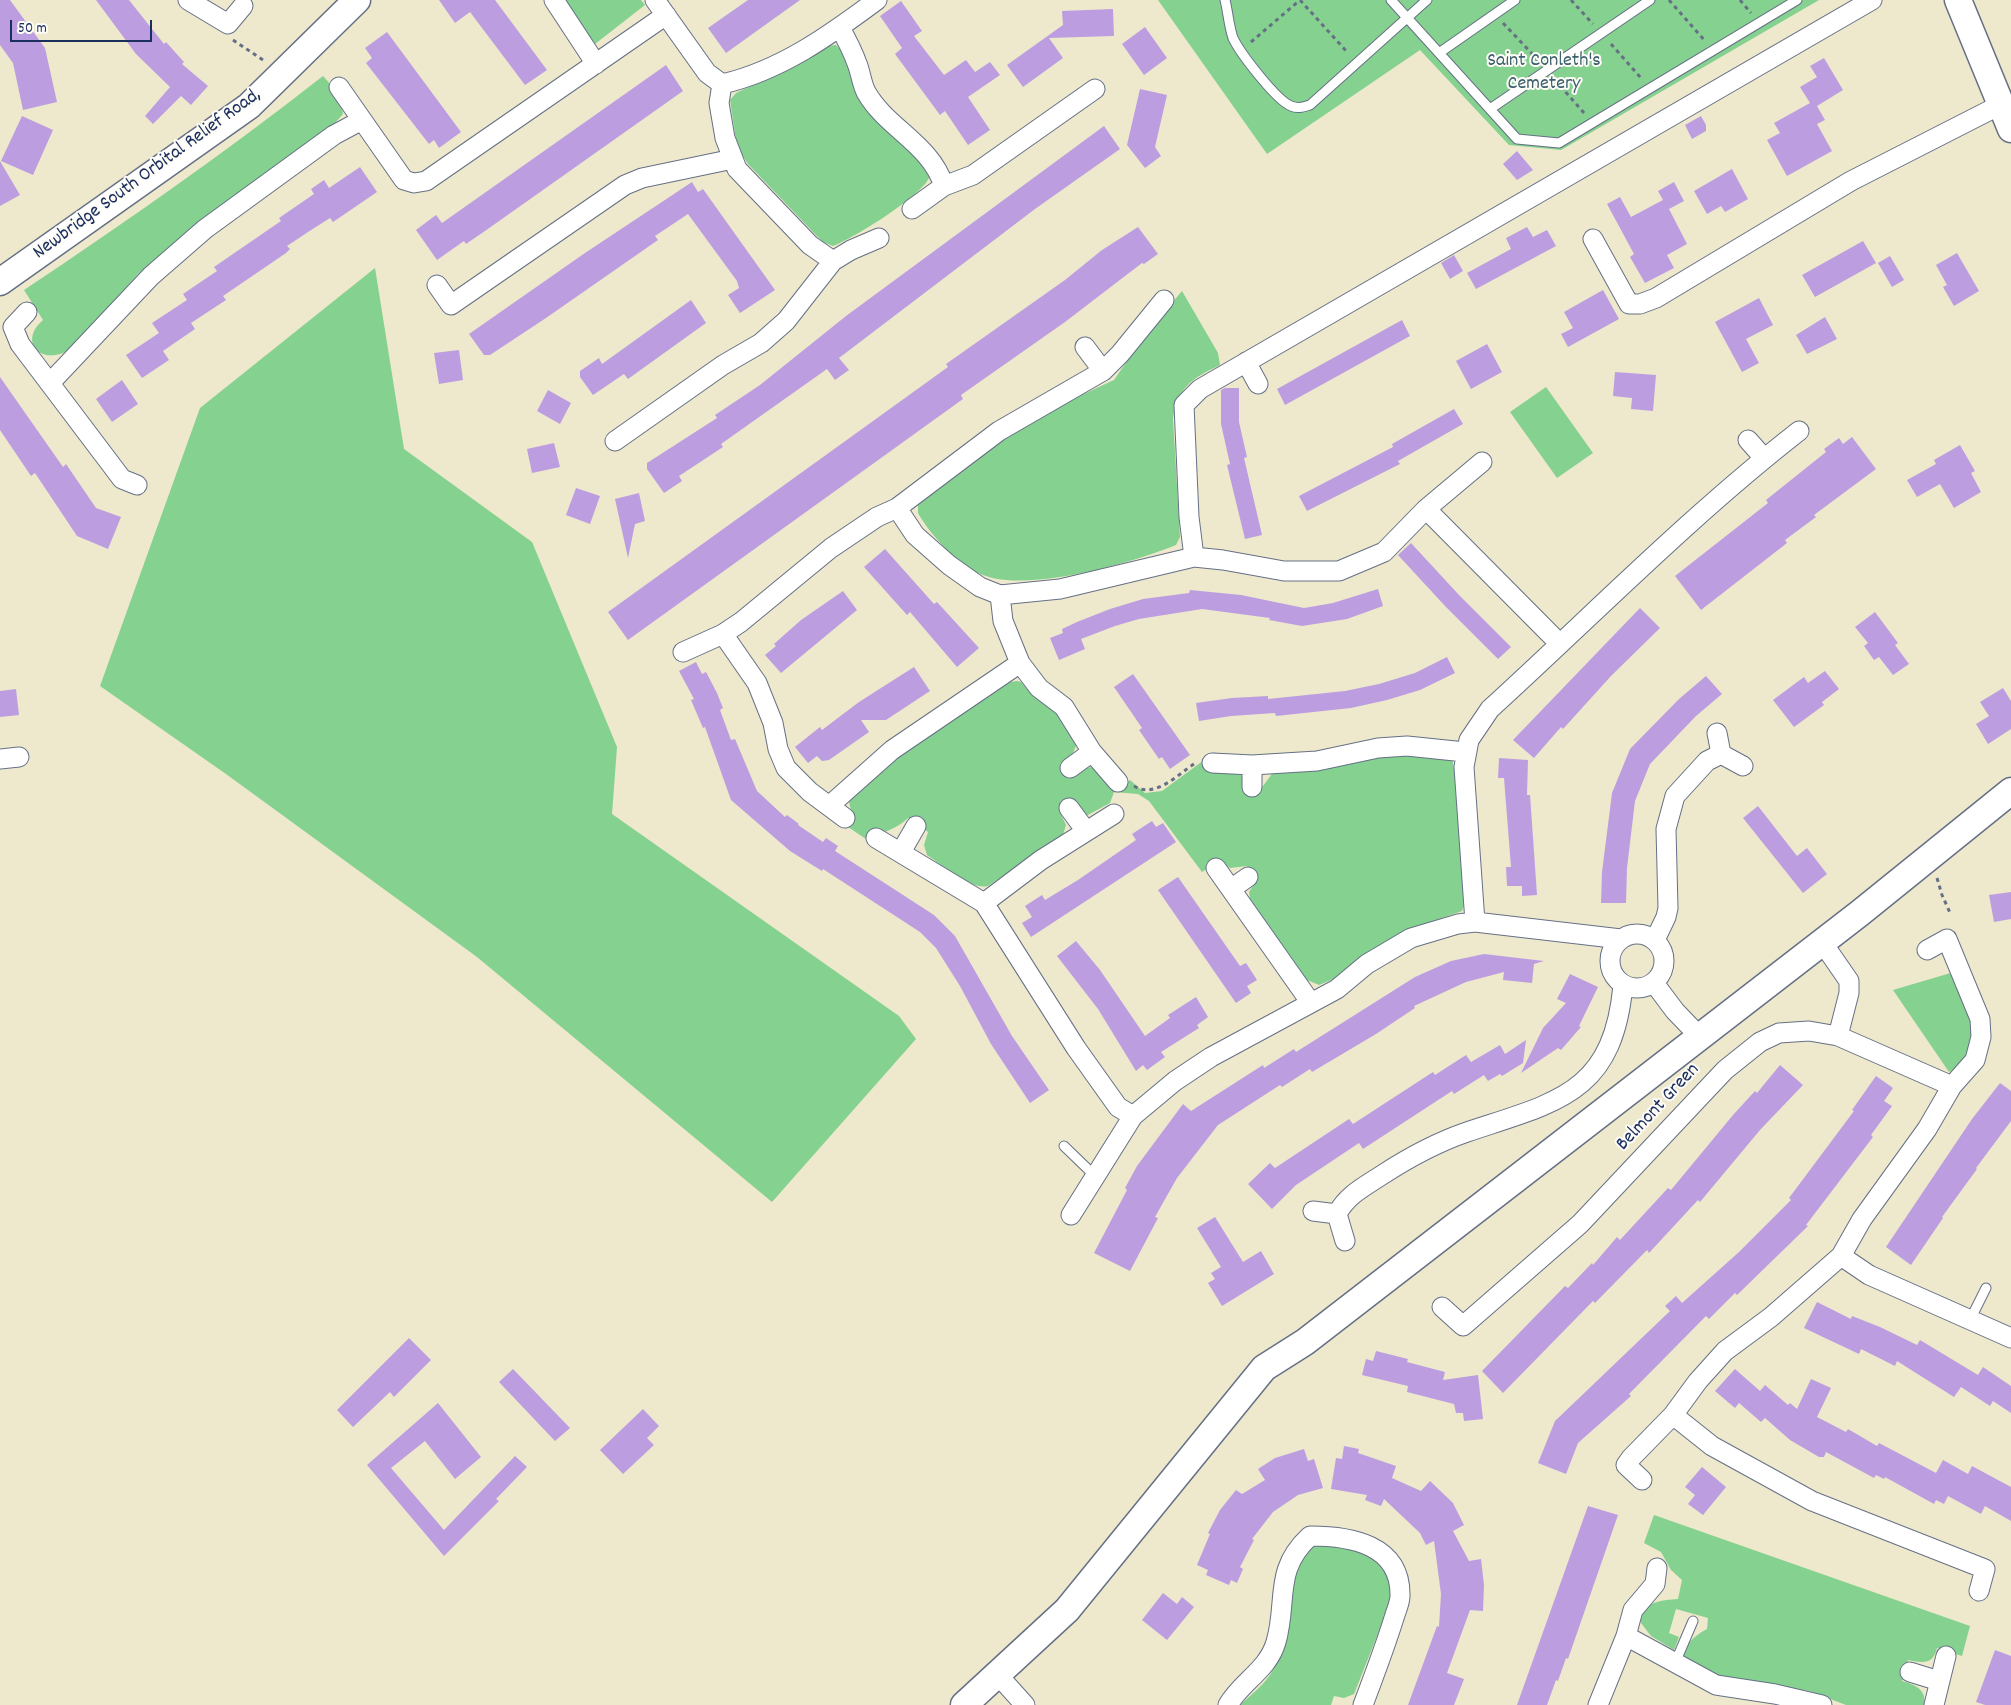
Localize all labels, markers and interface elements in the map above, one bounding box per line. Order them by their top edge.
scale bar [12,10,155,42]
text: 50 m [18,18,47,40]
park label: Saint Conleth's Cemetery [1487,50,1601,97]
street label: Newbridge South Orbital Relief Road, [29,84,267,266]
street label: Belmont Green [1612,1059,1706,1157]

